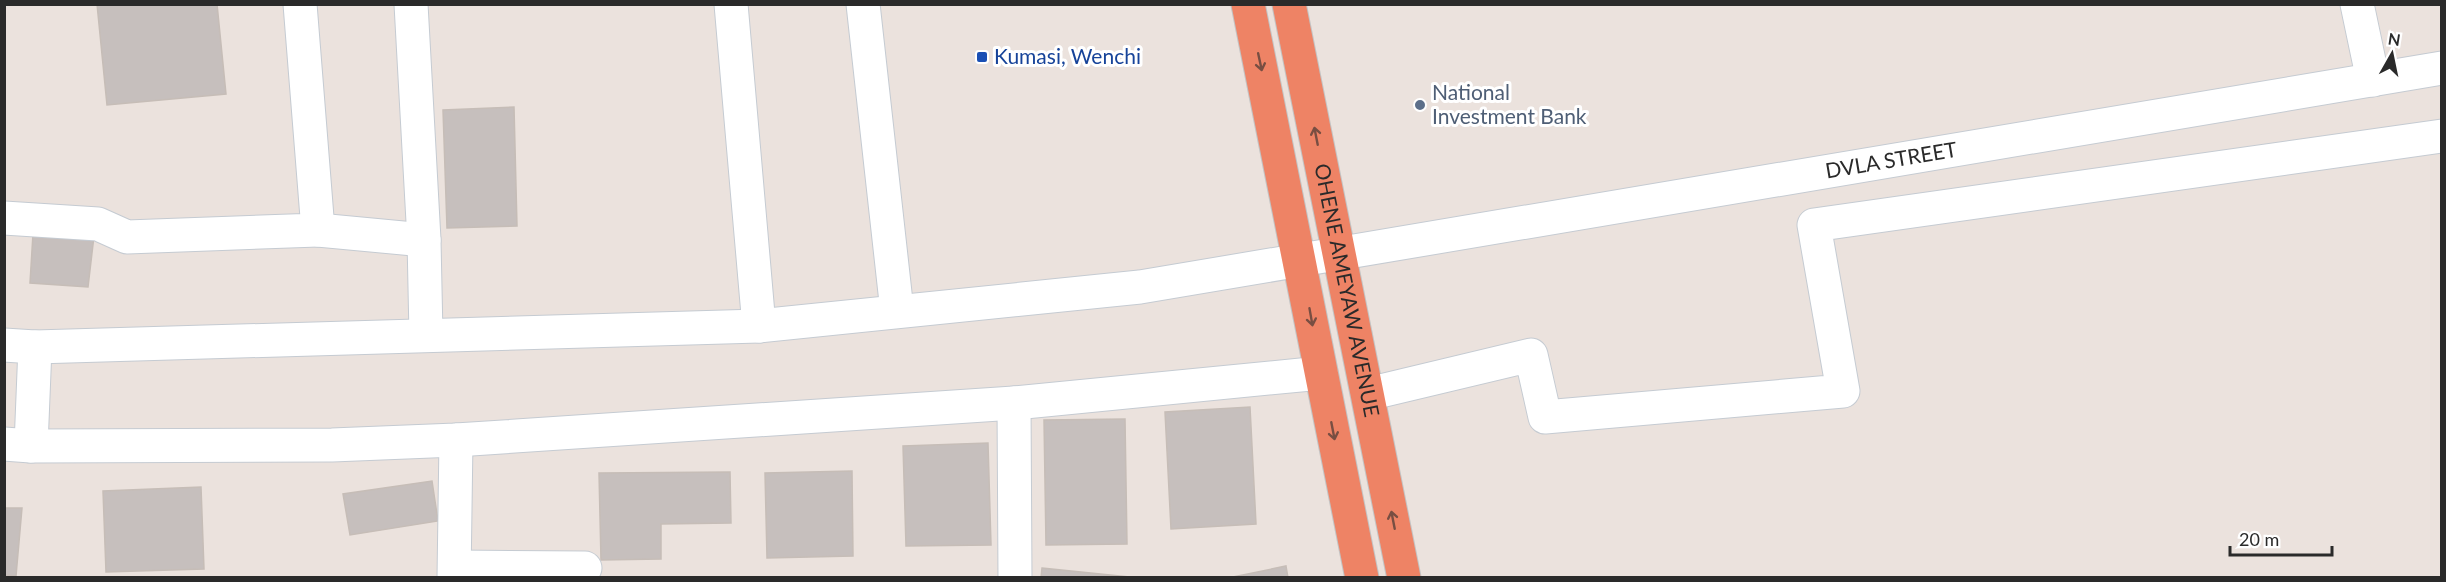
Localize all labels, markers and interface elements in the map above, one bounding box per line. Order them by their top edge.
north arrow [2362,24,2422,84]
text: N [2387,28,2402,49]
place label: Kumasi, Wenchi [994,43,1141,68]
marker: Kumasi, Wenchi [975,50,989,64]
one-way arrow [1255,52,1266,71]
place label: National Investment Bank [1432,79,1587,128]
marker: National Investment Bank [1413,98,1427,112]
one-way arrow [1310,127,1321,146]
street label: DVLA STREET [1823,136,1959,183]
street label: OHENE AMEYAW AVENUE [1310,161,1385,419]
one-way arrow [1306,307,1317,327]
one-way arrow [1328,420,1339,440]
one-way arrow [1387,511,1398,530]
scale bar [2230,519,2332,557]
text: 20 m [2239,528,2279,550]

